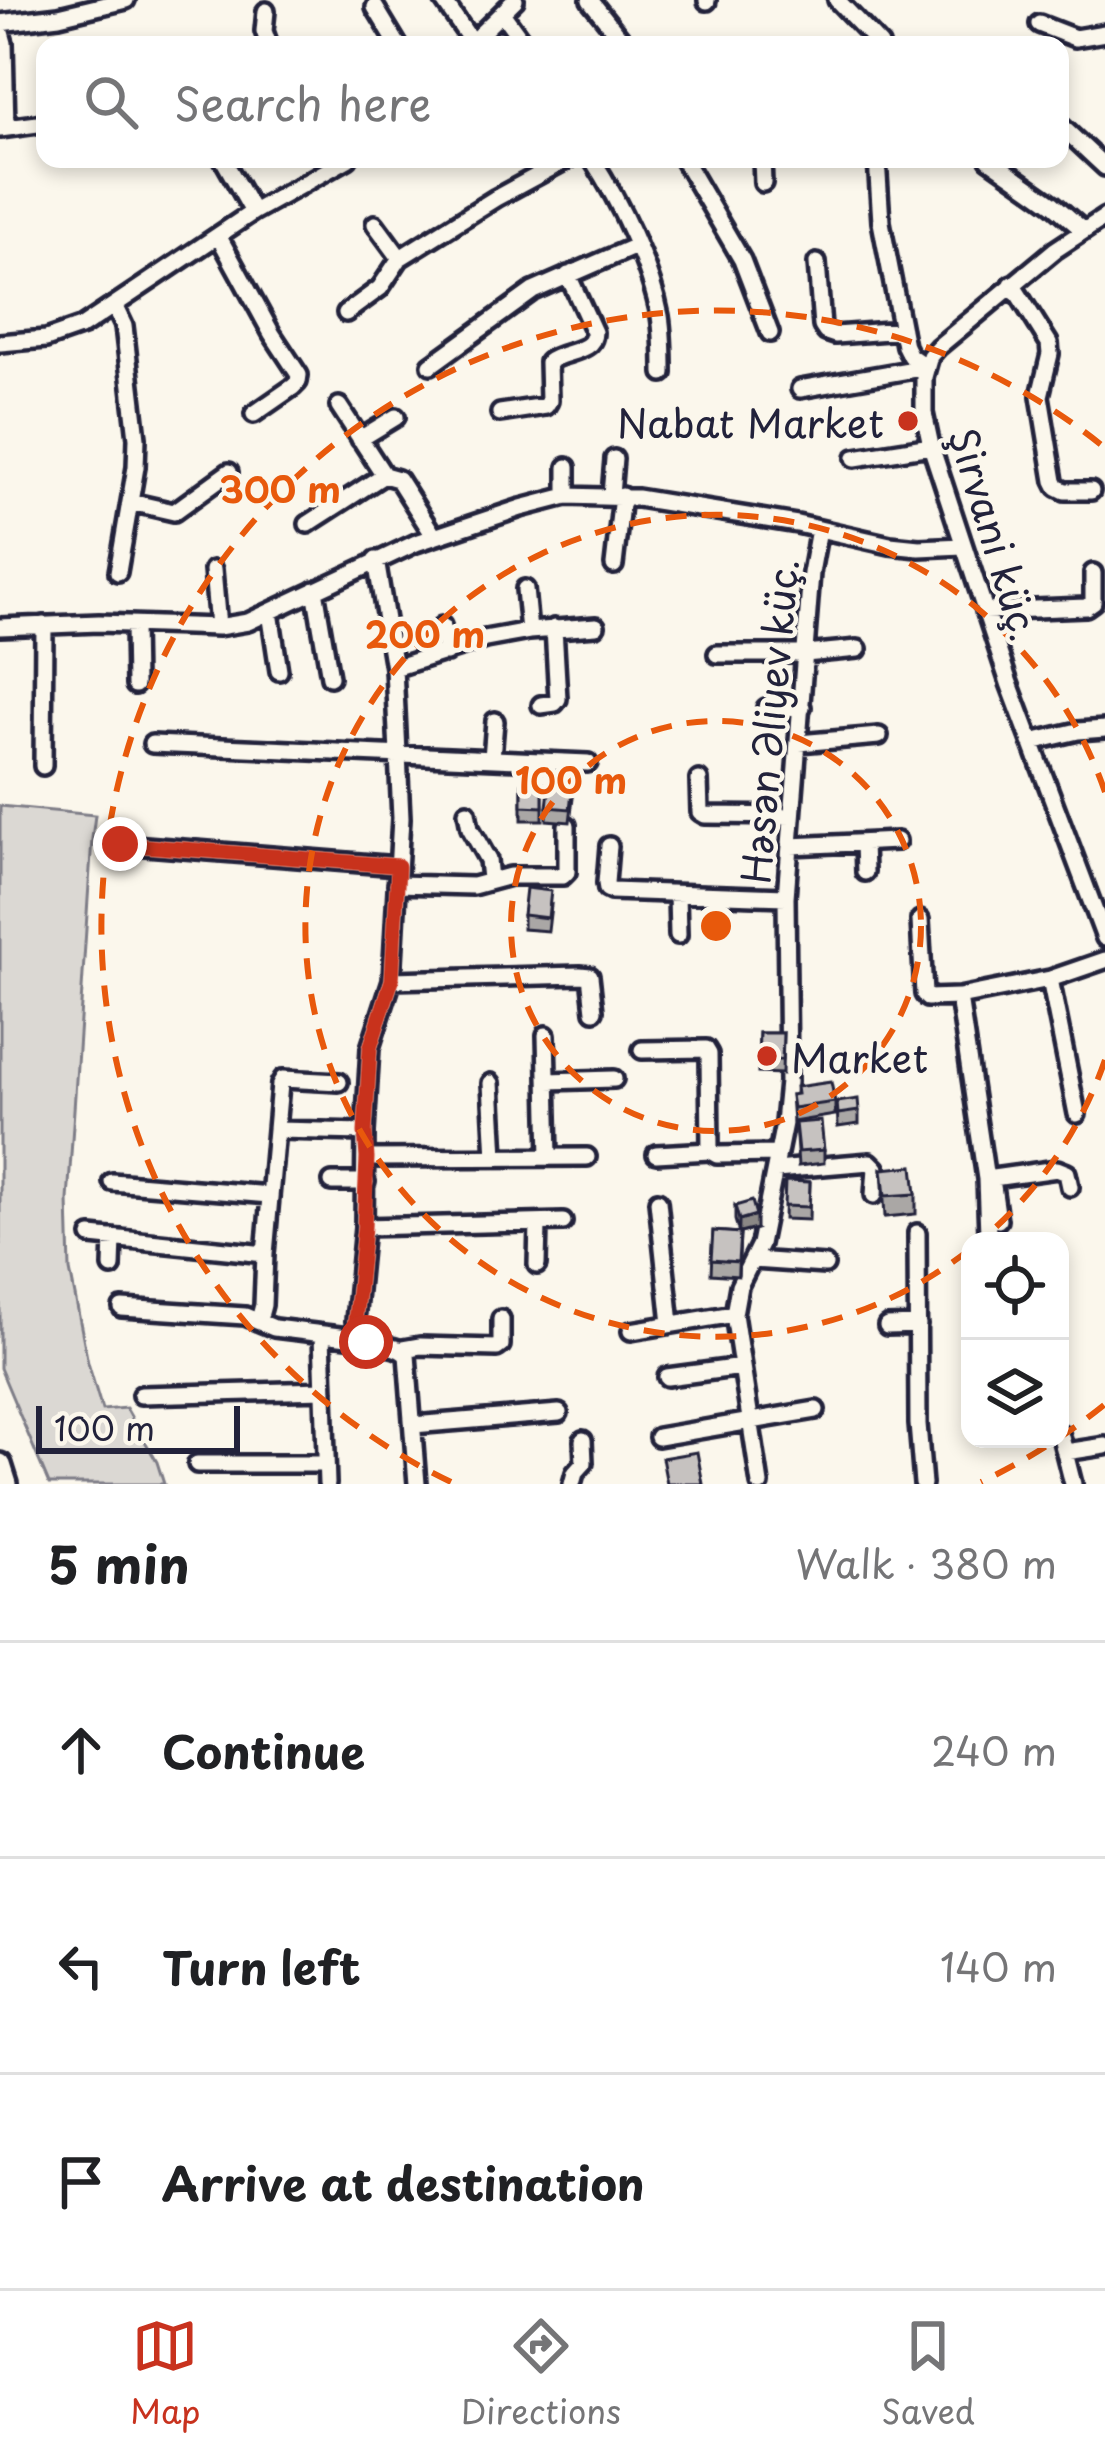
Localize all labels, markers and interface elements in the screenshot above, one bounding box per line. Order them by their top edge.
search box [36,36,1069,168]
text: Search here [174,68,431,136]
icon: search [78,69,144,135]
place label: Nabat Market [617,392,884,451]
marker: Nabat Market [895,408,921,434]
street label: Şirvani küç. [936,420,1056,648]
text: 300 m [219,461,341,515]
street label: Həsən Əliyev küç. [724,556,812,886]
text: 200 m [365,606,485,660]
text: 100 m [515,752,627,806]
route end [93,817,147,871]
centre of rings [695,905,737,947]
place label: Market [791,1027,928,1086]
marker: Market [754,1043,780,1069]
map controls [961,1232,1069,1448]
button: locate [961,1232,1069,1340]
route start [339,1315,393,1369]
button: layers [961,1340,1069,1448]
scale bar [36,1400,240,1453]
text: 100 m [54,1402,155,1452]
text: 5 min [48,1524,190,1601]
text: Walk · 380 m [796,1533,1057,1592]
text: Continue [162,1716,365,1784]
icon: ahead [48,1717,114,1783]
text: 240 m [931,1720,1057,1779]
text: Turn left [162,1932,361,2000]
icon: left [48,1933,114,1999]
text: 140 m [940,1936,1057,1995]
text: Arrive at destination [162,2148,645,2216]
icon: arrive [48,2149,114,2215]
tab: Map [130,2313,201,2435]
tab: Directions [461,2313,621,2435]
tab: Saved [881,2313,975,2435]

